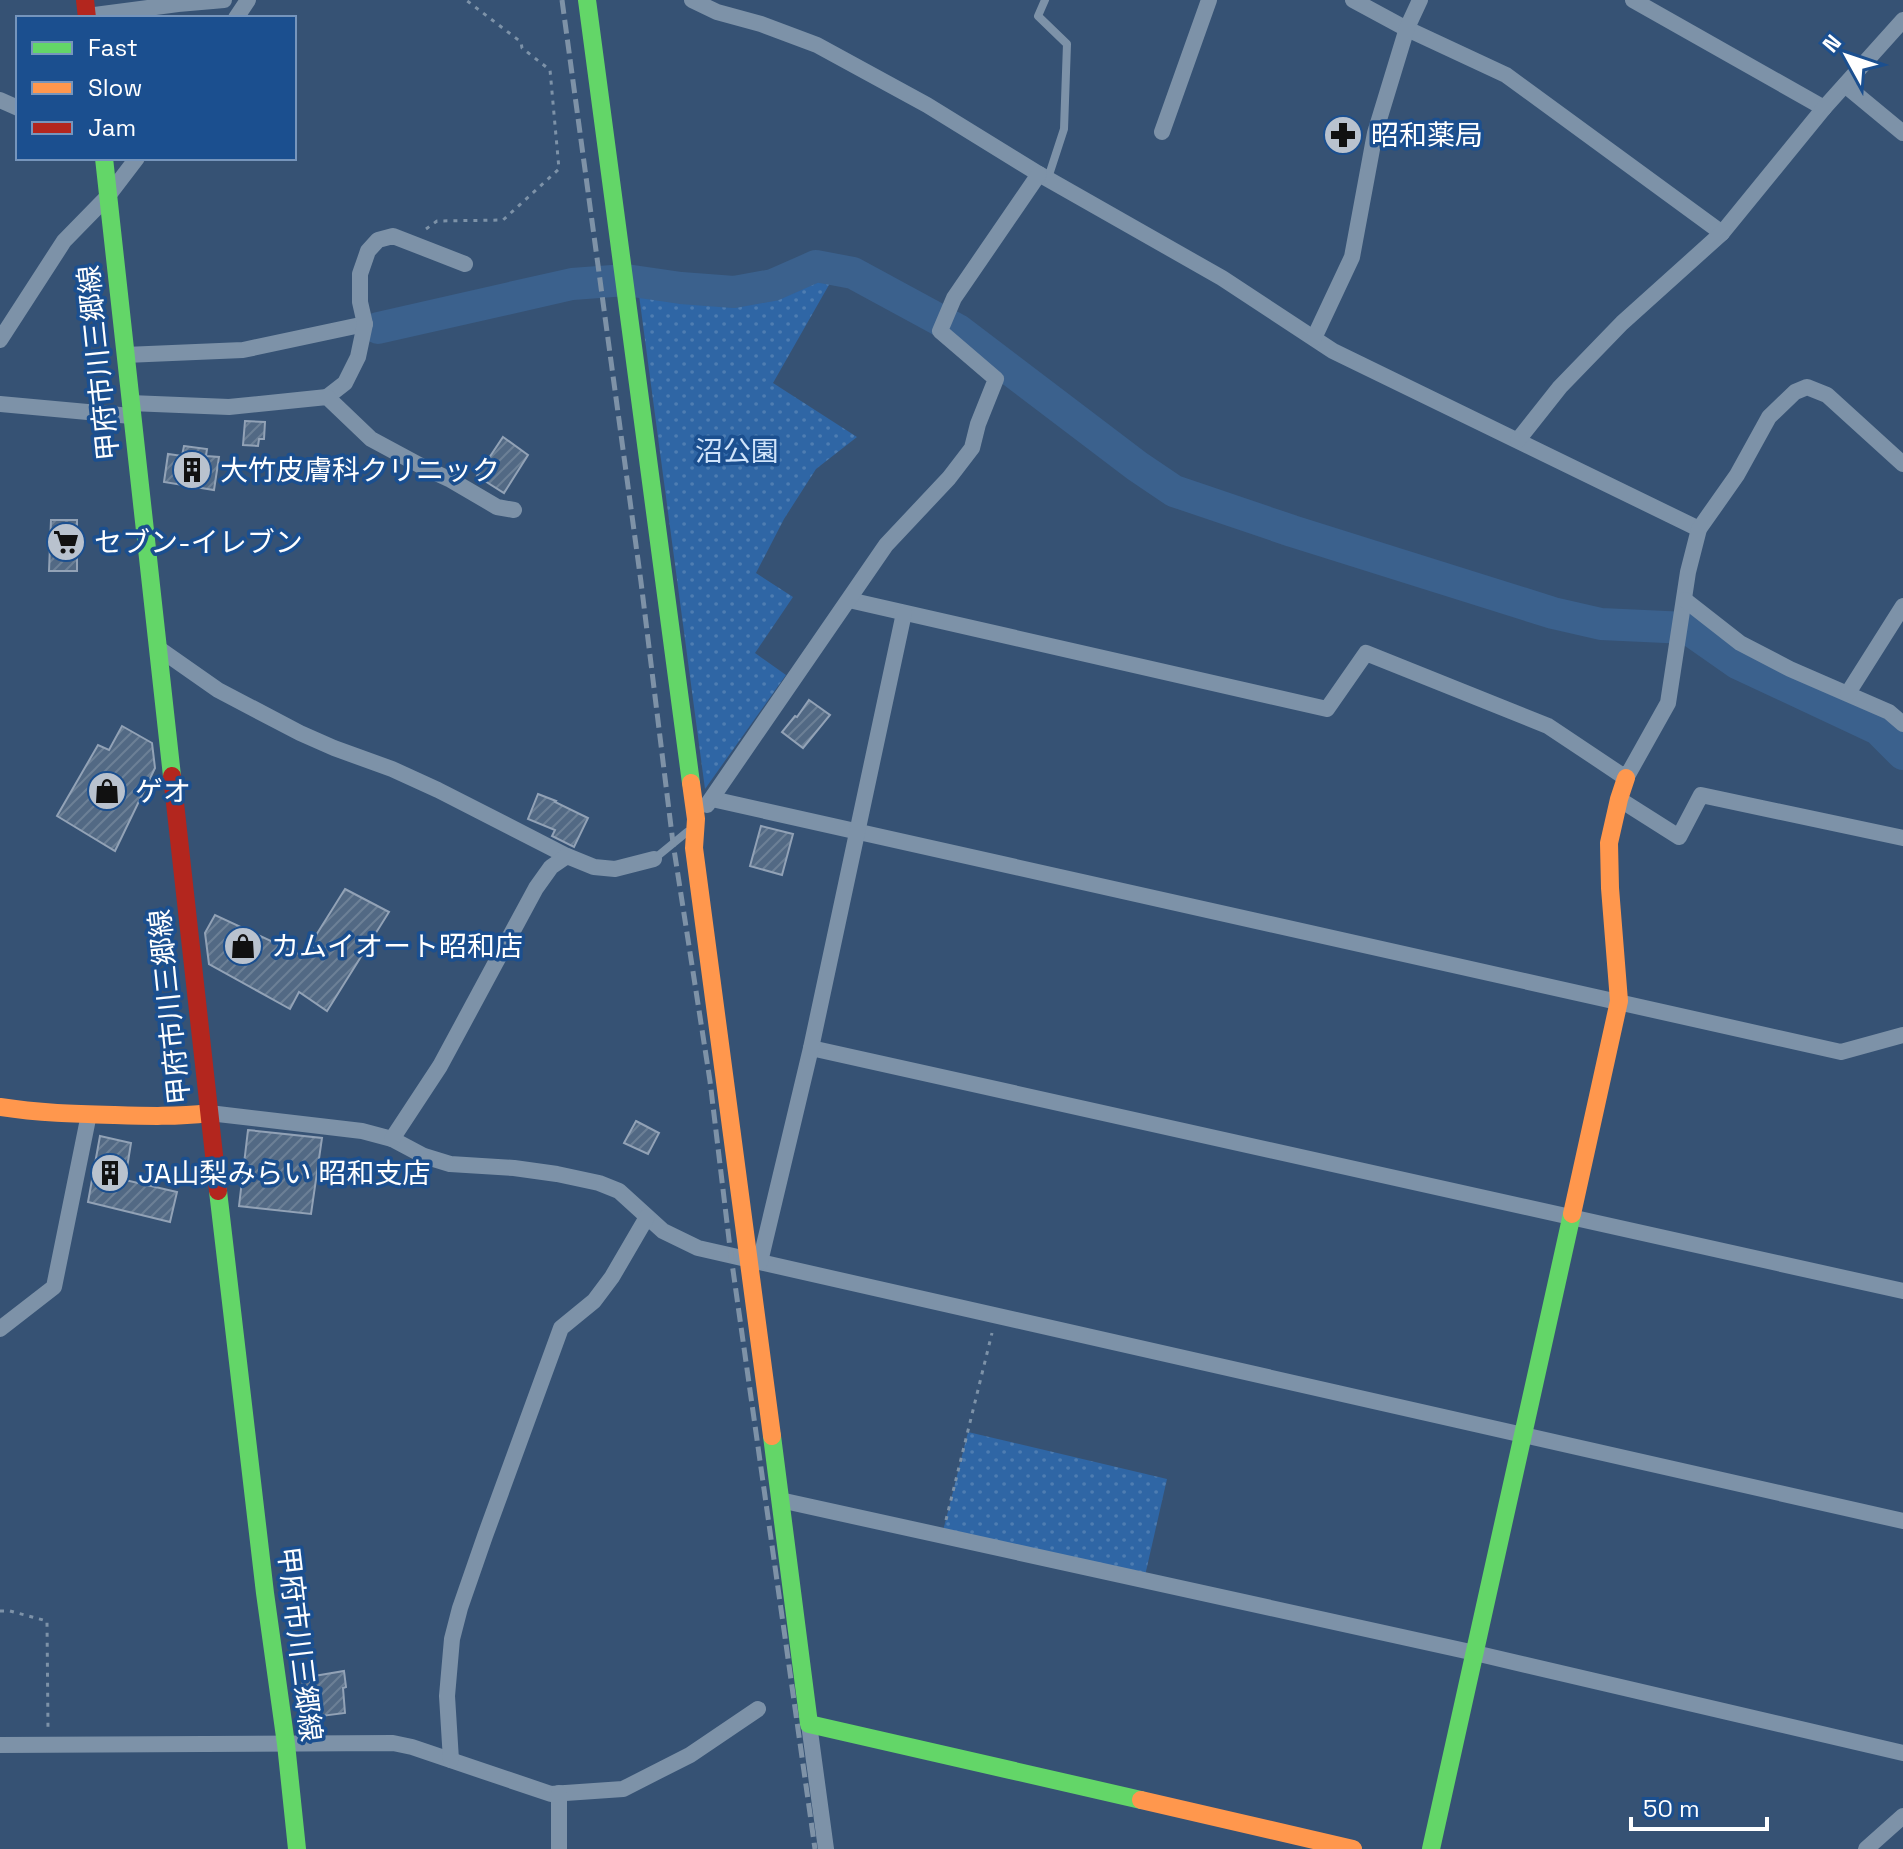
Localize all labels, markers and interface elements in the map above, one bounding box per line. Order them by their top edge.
legend [16,16,296,160]
north arrow [1807,16,1887,96]
text: N [1816,28,1847,58]
text: Fast [88,32,138,63]
text: Slow [88,72,142,103]
text: Jam [88,112,136,143]
pharmacy icon: 昭和薬局 [1322,114,1364,156]
place label: 昭和薬局 [1371,117,1483,153]
street label: 甲府市川三郷線 [70,264,126,462]
park label: 沼公園 [695,433,779,469]
building icon: 大竹皮膚科クリニック [171,449,213,491]
place label: 大竹皮膚科クリニック [220,452,500,488]
supermarket icon: セブン-イレブン [45,521,87,563]
place label: セブン-イレブン [94,524,303,560]
shop icon: ゲオ [86,770,128,812]
place label: ゲオ [135,773,191,809]
street label: 甲府市川三郷線 [141,908,197,1106]
shop icon: カムイオート昭和店 [222,925,264,967]
place label: カムイオート昭和店 [271,928,523,964]
building icon: JA山梨みらい 昭和支店 [89,1152,131,1194]
place label: JA山梨みらい 昭和支店 [138,1155,431,1191]
street label: 甲府市川三郷線 [270,1545,330,1743]
scale bar [1631,1781,1767,1831]
text: 50 m [1643,1793,1700,1824]

